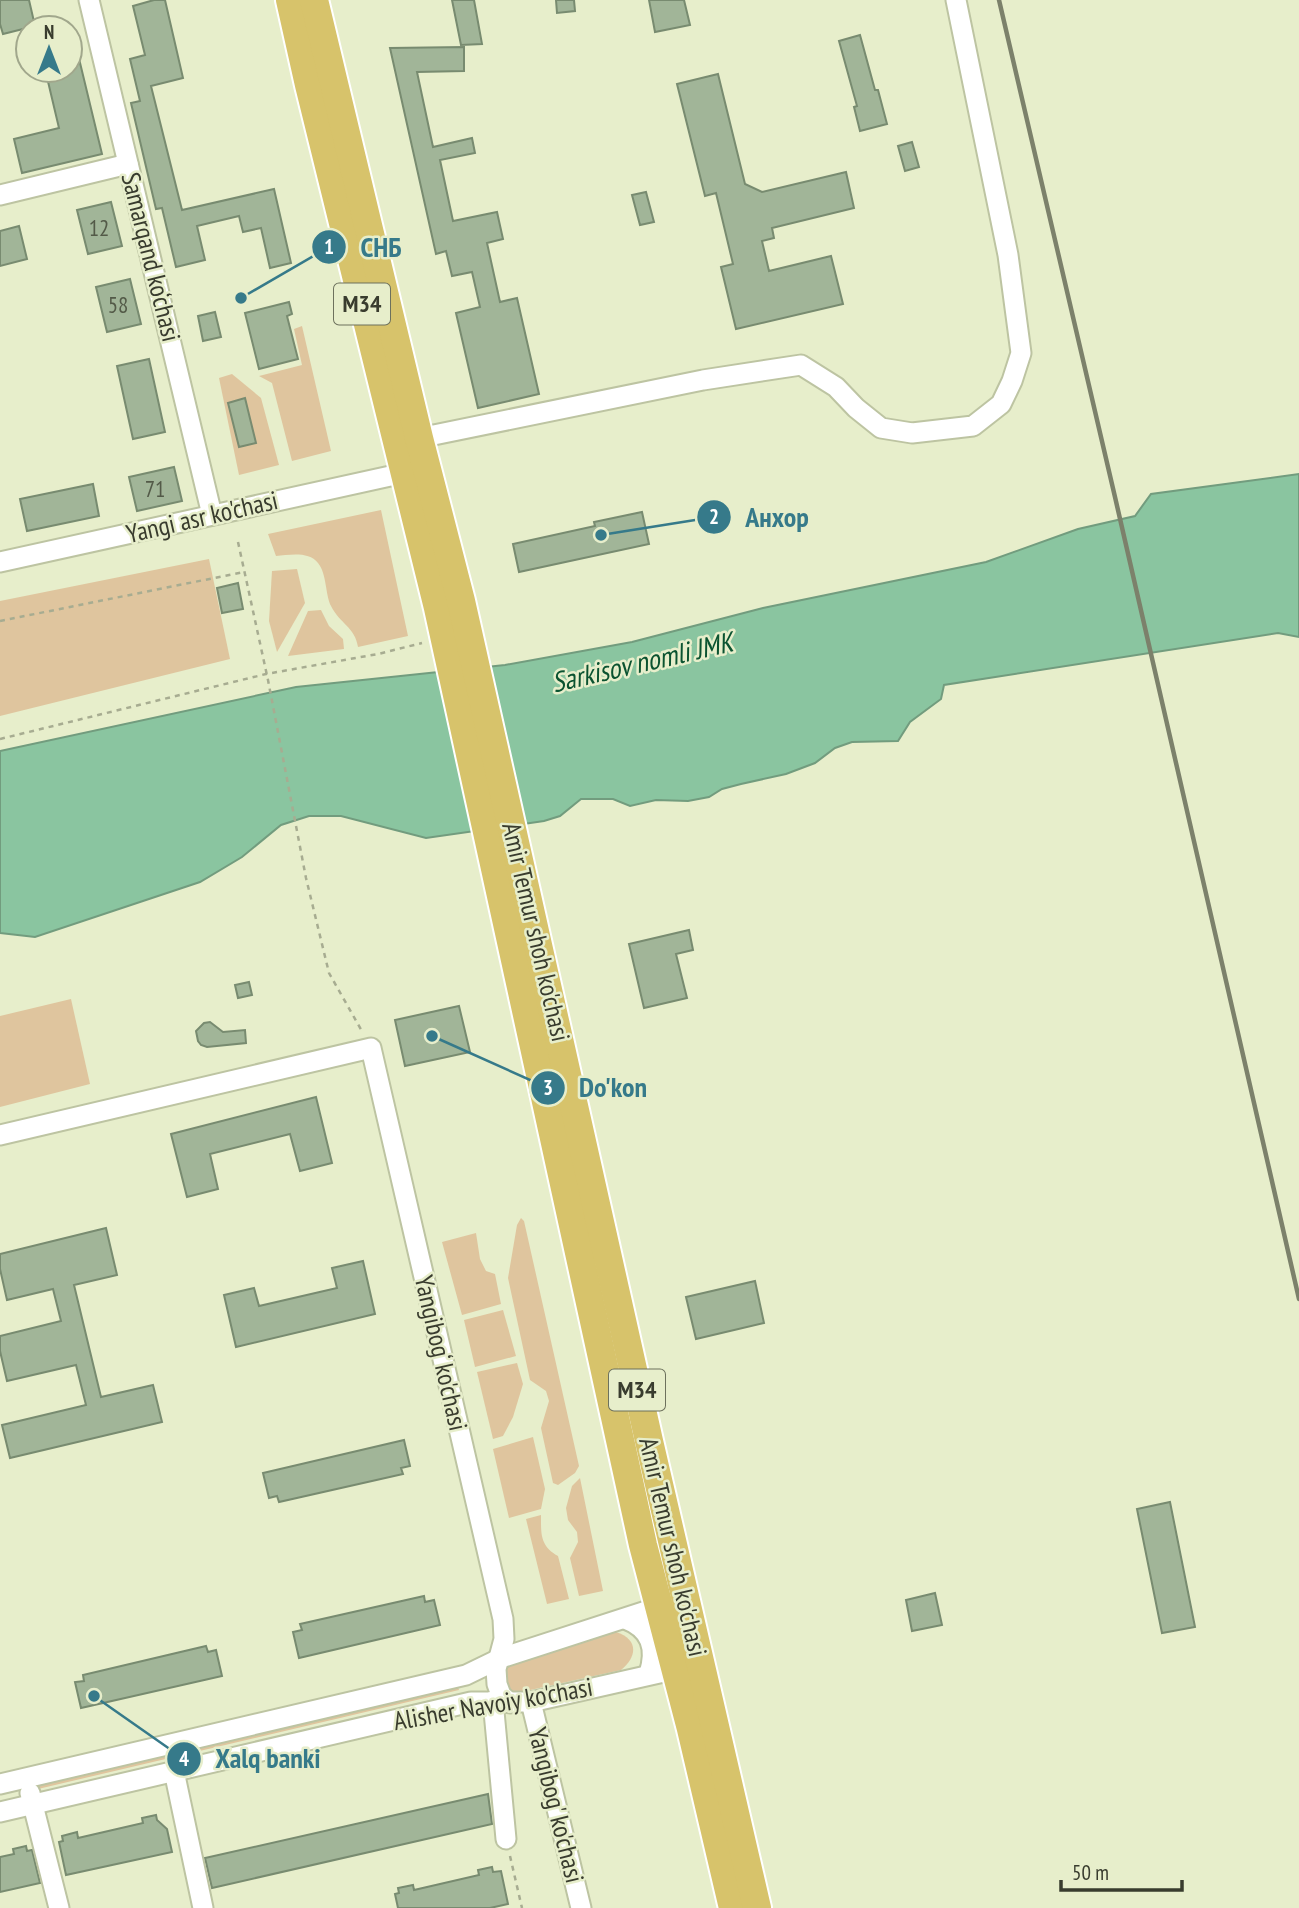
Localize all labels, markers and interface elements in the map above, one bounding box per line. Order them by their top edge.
north arrow [14,14,84,84]
text: N [44,20,54,44]
street label: Samarqand ko‘chasi [115,169,188,345]
house number: 12 [89,213,109,242]
callout: СНБ [312,222,416,271]
text: СНБ [360,228,402,265]
text: 1 [324,233,334,260]
road number: M34 [334,284,390,324]
house number: 58 [108,290,128,319]
house number: 71 [145,474,165,503]
street label: Yangi asr ko'chasi [123,483,281,550]
callout: Анхор [697,492,823,541]
text: Анхор [744,498,809,535]
text: 2 [709,503,719,530]
water label: Sarkisov nomli JMK [548,622,740,700]
street label: Amir Temur shoh ko'chasi [495,819,578,1045]
callout: Do'kon [530,1063,661,1112]
text: Do'kon [579,1068,647,1105]
text: 3 [543,1074,553,1101]
street label: Yangibog‘ ko'chasi [408,1272,475,1434]
road number: M34 [609,1370,665,1410]
street label: Amir Temur shoh ko'chasi [632,1434,715,1660]
street label: Alisher Navoiy ko'chasi [391,1670,595,1737]
street label: Yangibog' ko'chasi [521,1724,592,1886]
callout: Xalq banki [166,1734,335,1783]
text: Xalq banki [215,1739,321,1776]
text: 4 [179,1745,189,1772]
scale bar [1061,1848,1182,1892]
text: 50 m [1072,1859,1109,1886]

